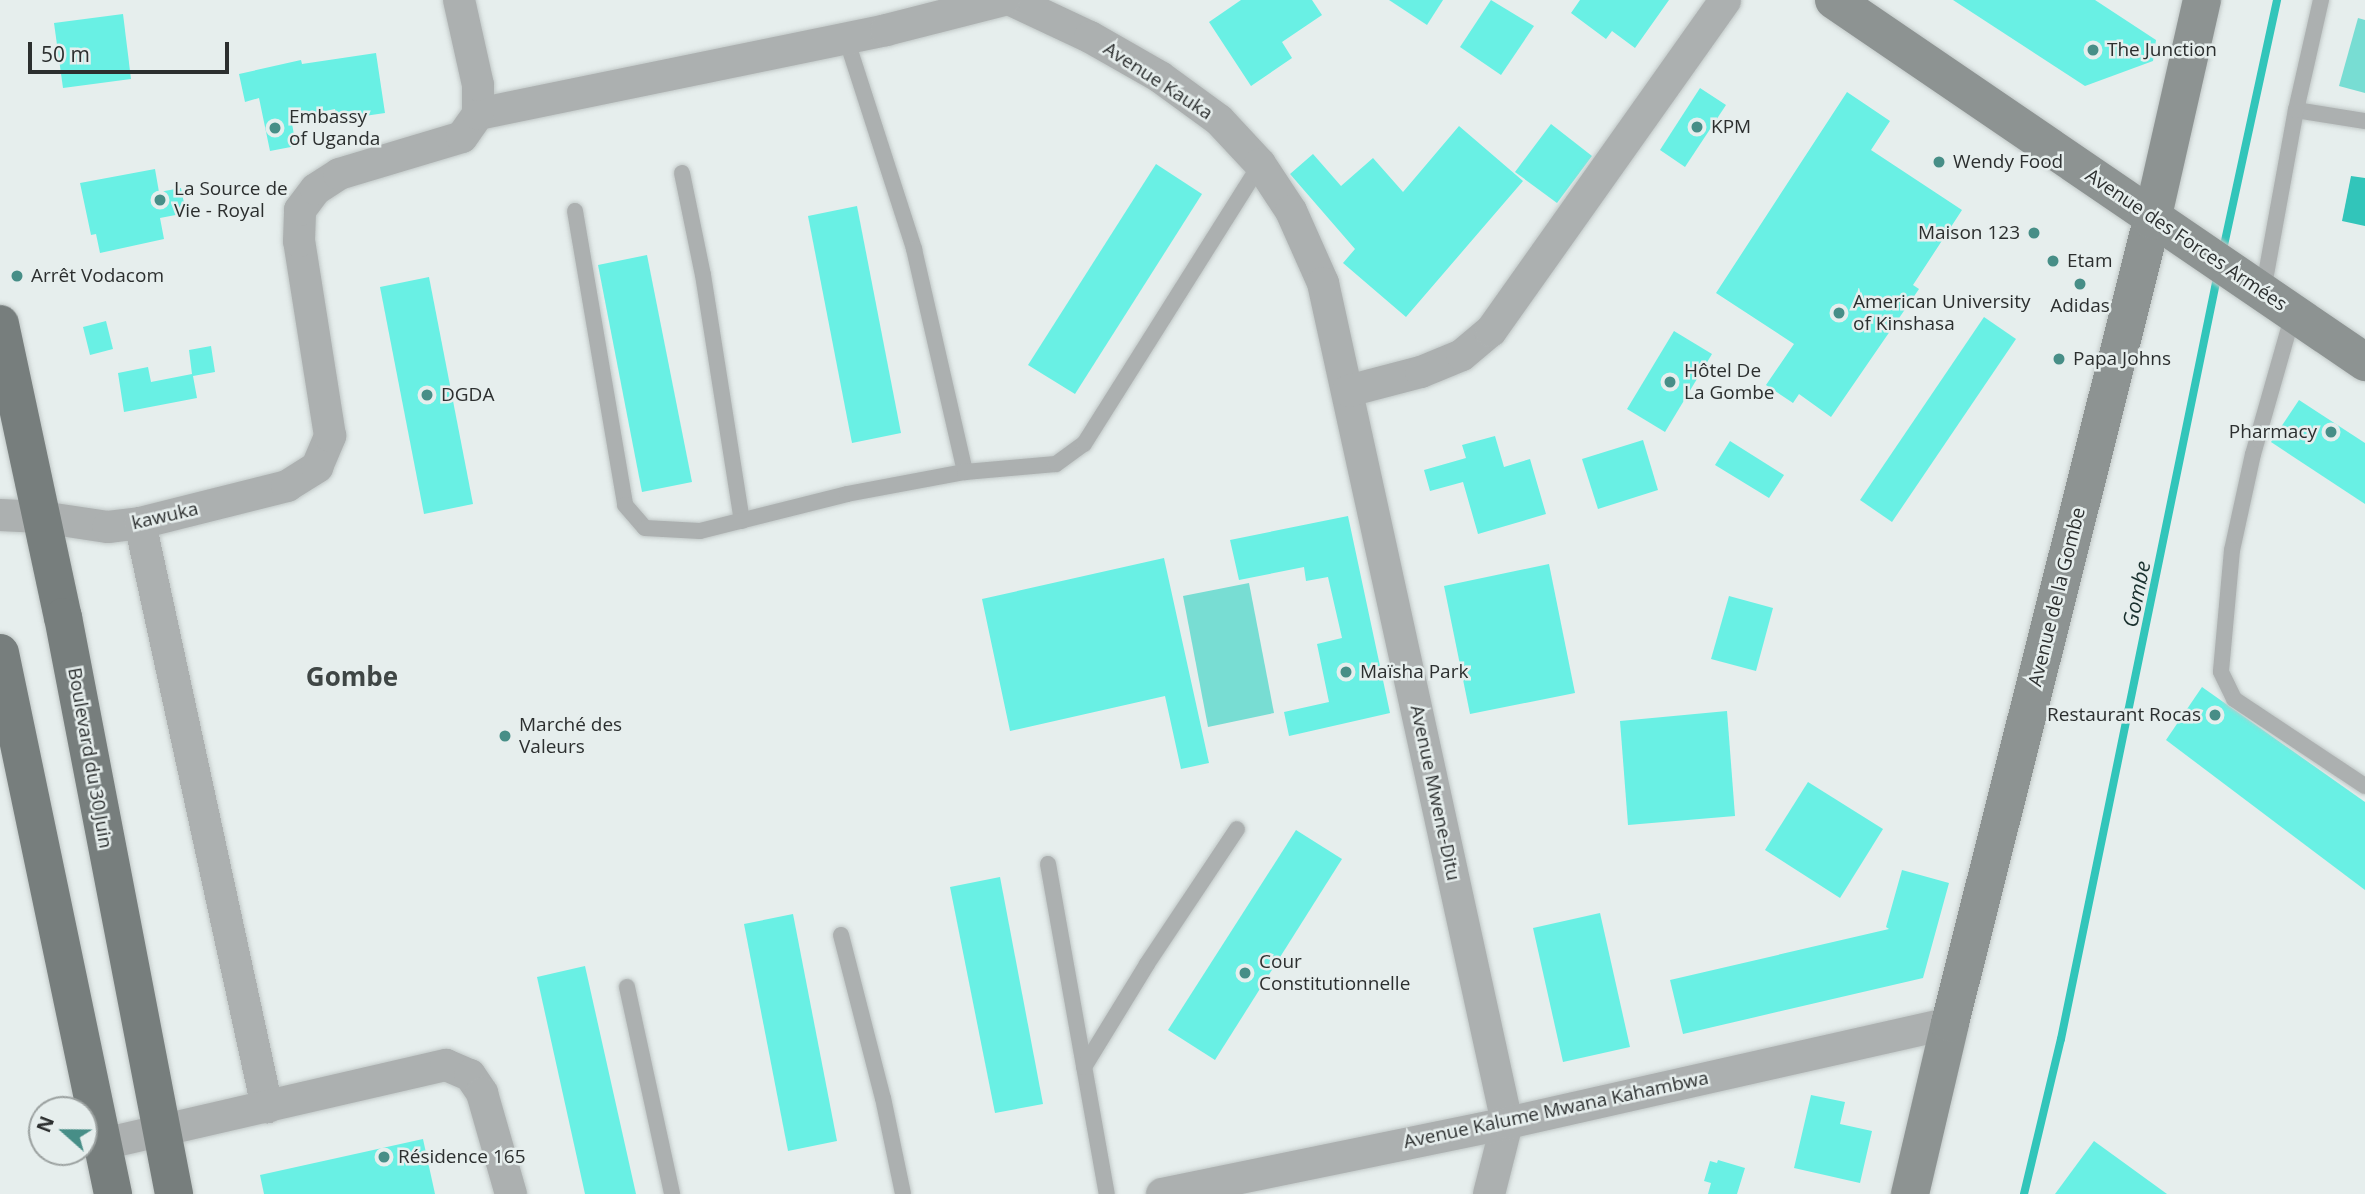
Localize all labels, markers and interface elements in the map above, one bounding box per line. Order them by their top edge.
scale bar [32,28,233,72]
street label: Avenue Kauka [1099,37,1217,125]
place label: The Junction [2107,39,2217,61]
text: 50 m [41,40,90,68]
marker: The Junction [2085,42,2101,58]
place label: Embassy of Uganda [289,106,380,150]
place label: KPM [1711,116,1751,138]
marker: KPM [1689,119,1705,135]
marker: Embassy of Uganda [267,120,283,136]
place label: Wendy Food [1953,151,2063,173]
marker: Wendy Food [1931,154,1947,170]
street label: Avenue des Forces Armées [2081,164,2291,316]
place label: La Source de Vie - Royal [174,178,288,222]
marker: La Source de Vie - Royal [152,192,168,208]
place label: Maison 123 [1918,222,2020,244]
marker: Maison 123 [2026,225,2042,241]
place label: Etam [2067,250,2112,272]
marker: Etam [2045,253,2061,269]
place label: Arrêt Vodacom [31,265,164,287]
marker: Arrêt Vodacom [9,268,25,284]
marker: Adidas [2072,276,2088,292]
place label: American University of Kinshasa [1853,291,2030,335]
place label: Adidas [2050,295,2110,317]
marker: American University of Kinshasa [1831,305,1847,321]
place label: Papa Johns [2073,348,2171,370]
marker: Papa Johns [2051,351,2067,367]
place label: Hôtel De La Gombe [1684,360,1775,404]
marker: Hôtel De La Gombe [1662,374,1678,390]
place label: DGDA [441,384,494,406]
marker: DGDA [419,387,435,403]
place label: Pharmacy [2229,421,2317,443]
marker: Pharmacy [2323,424,2339,440]
street label: kawuka [130,497,200,535]
street label: Avenue de la Gombe [2024,505,2090,689]
water label: Gombe [2117,559,2155,629]
district label: Gombe [306,661,398,693]
place label: Maïsha Park [1360,661,1468,683]
marker: Maïsha Park [1338,664,1354,680]
street label: Boulevard du 30 Juin [63,666,117,850]
street label: Avenue Mwene-Ditu [1405,703,1465,883]
place label: Restaurant Rocas [2047,704,2201,726]
marker: Restaurant Rocas [2207,707,2223,723]
place label: Marché des Valeurs [519,714,622,758]
marker: Marché des Valeurs [497,728,513,744]
place label: Cour Constitutionnelle [1259,951,1410,995]
marker: Cour Constitutionnelle [1237,965,1253,981]
street label: Avenue Kalume Mwana Kahambwa [1401,1066,1711,1154]
north arrow [28,1096,98,1166]
text: N [30,1112,60,1136]
place label: Résidence 165 [398,1146,525,1168]
marker: Résidence 165 [376,1149,392,1165]

